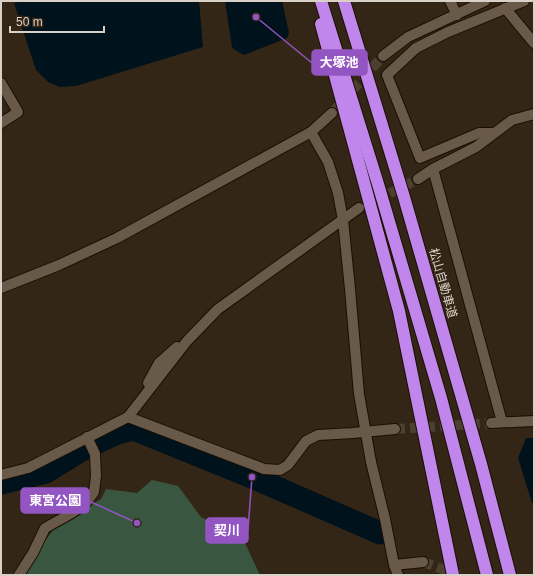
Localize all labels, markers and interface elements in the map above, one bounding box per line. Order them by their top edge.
scale bar [10,8,104,34]
text: 50 m [16,15,43,29]
callout: 大塚池 [312,50,367,75]
text: 大塚池 [319,55,359,70]
street label: 松山自動車道 [426,246,460,320]
callout: 東宮公園 [21,488,89,513]
text: 東宮公園 [29,493,81,508]
callout: 契川 [206,518,248,543]
text: 契川 [214,523,240,538]

